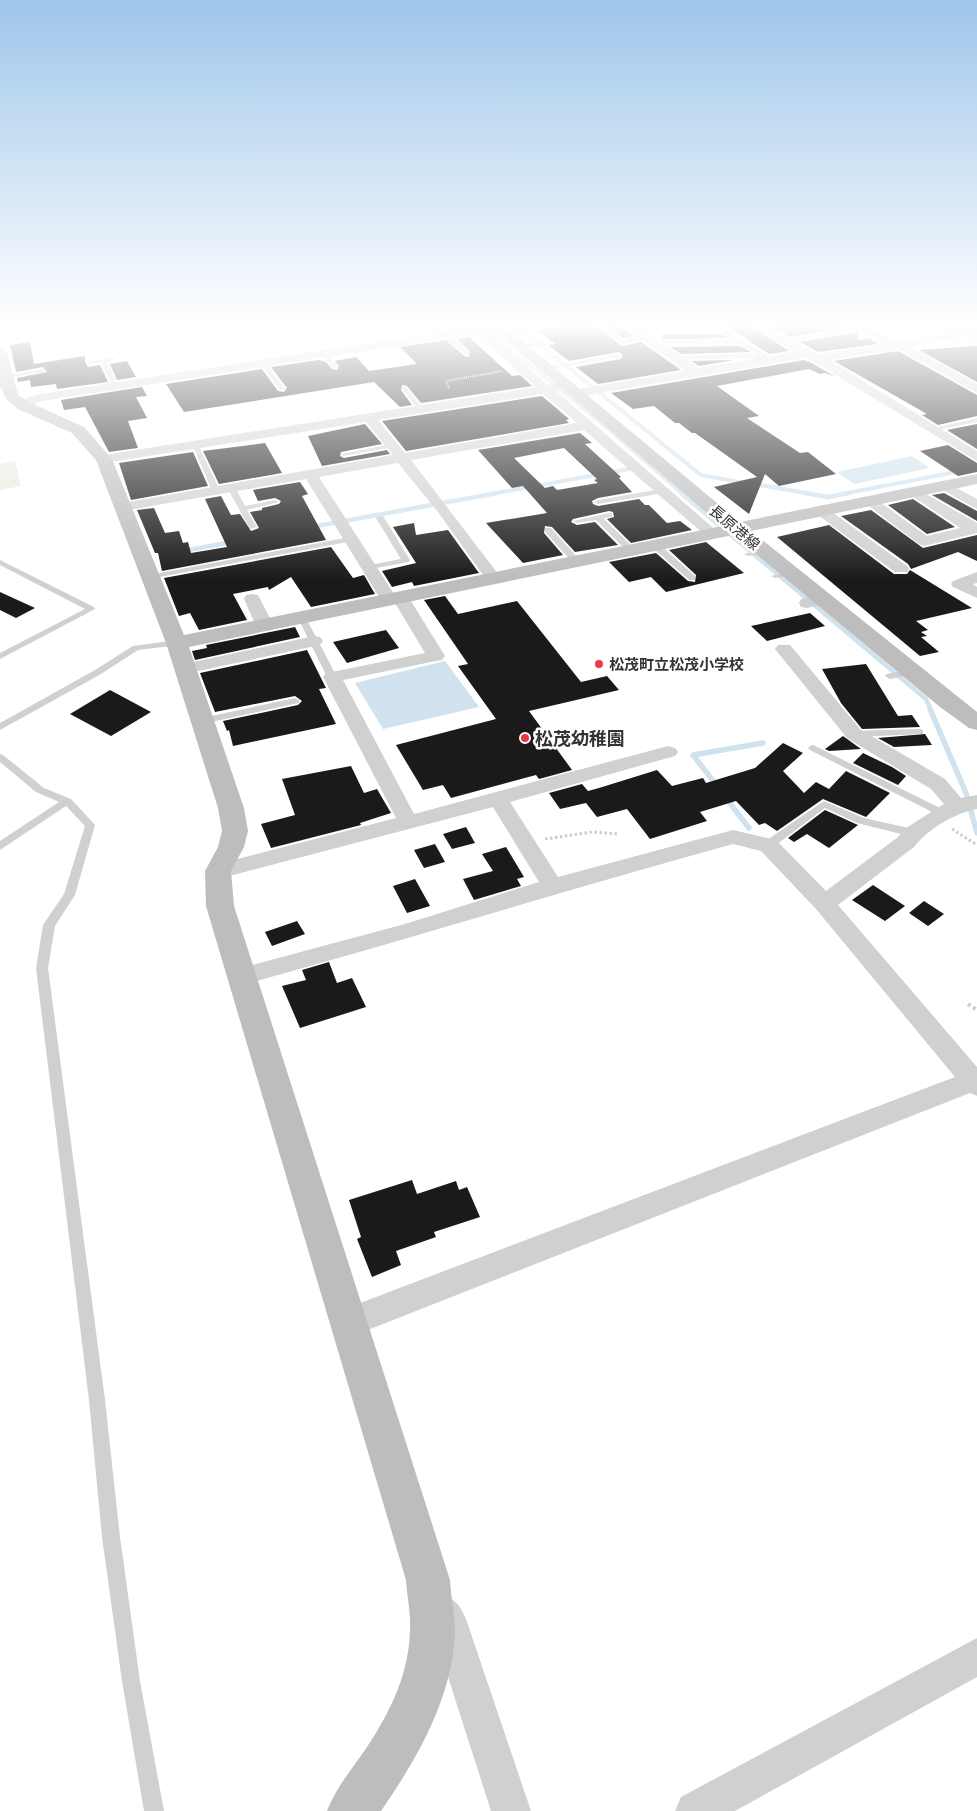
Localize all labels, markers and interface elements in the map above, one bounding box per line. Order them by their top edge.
street label: 長原港線 [706,501,764,553]
place label: 松茂町立松茂小学校 [609,655,744,673]
marker: 松茂町立松茂小学校 [593,658,605,670]
place label: 松茂幼稚園 [535,727,625,749]
marker: 松茂幼稚園 [519,732,531,744]

